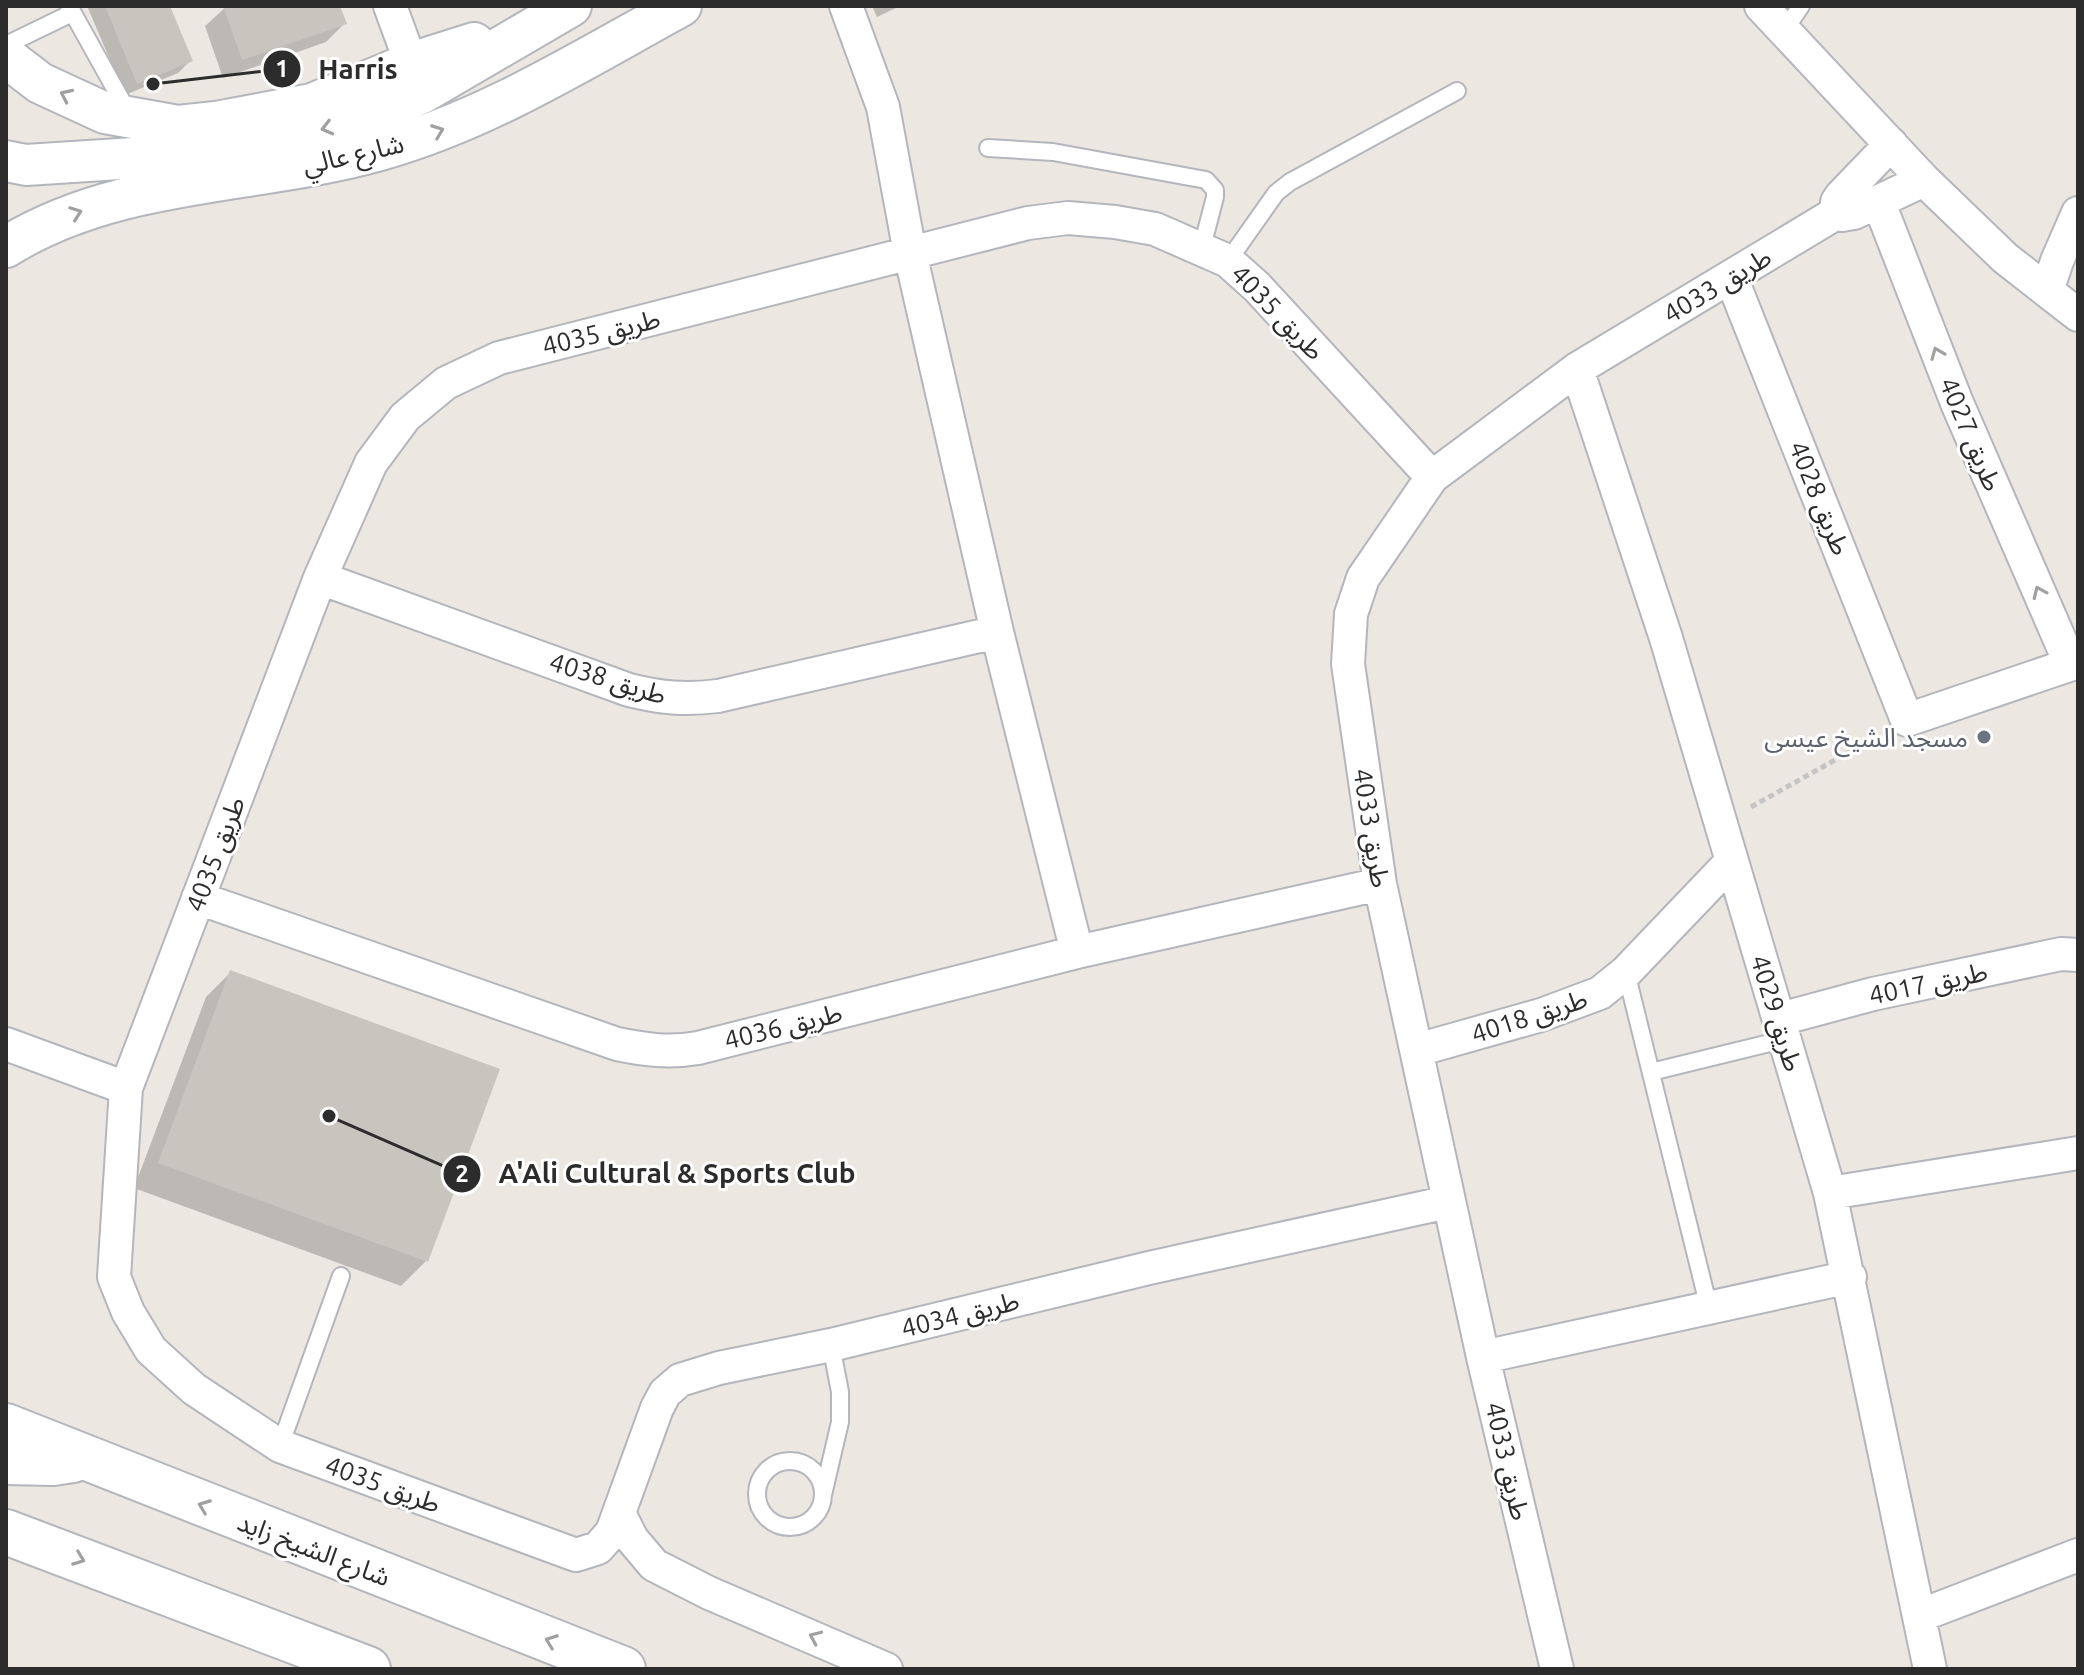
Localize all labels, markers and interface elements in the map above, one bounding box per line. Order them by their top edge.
callout: Harris [262,43,414,95]
text: Harris [318,53,398,84]
text: 1 [275,55,289,82]
one-way arrow [60,89,75,105]
one-way arrow [320,119,334,136]
one-way arrow [430,124,444,141]
street label: شارع عالي [299,128,408,186]
one-way arrow [68,207,82,223]
street label: طريق 4033 [1658,242,1777,330]
street label: طريق 4035 [1224,259,1330,367]
street label: طريق 4035 [539,303,663,363]
one-way arrow [1930,347,1947,361]
street label: طريق 4027 [1932,373,2008,496]
street label: طريق 4028 [1782,437,1856,560]
one-way arrow [2033,586,2049,600]
street label: طريق 4038 [546,647,670,711]
place label: مسجد الشيخ عيسى [1764,723,1968,758]
marker: مسجد الشيخ عيسى [1975,728,1993,746]
street label: طريق 4033 [1346,766,1396,890]
street label: طريق 4035 [180,793,252,916]
street label: طريق 4029 [1744,951,1808,1075]
street label: طريق 4017 [1866,956,1990,1012]
street label: طريق 4018 [1467,984,1591,1050]
street label: طريق 4036 [721,997,845,1057]
callout: A'Ali Cultural & Sports Club [442,1148,872,1200]
text: A'Ali Cultural & Sports Club [498,1157,856,1188]
text: 2 [455,1160,469,1187]
street label: طريق 4034 [898,1285,1022,1345]
street label: طريق 4033 [1478,1399,1536,1523]
street label: طريق 4035 [321,1450,445,1520]
one-way arrow [198,1499,212,1516]
street label: شارع الشيخ زايد [232,1507,394,1597]
one-way arrow [71,1550,85,1566]
one-way arrow [809,1631,823,1647]
one-way arrow [545,1634,559,1651]

